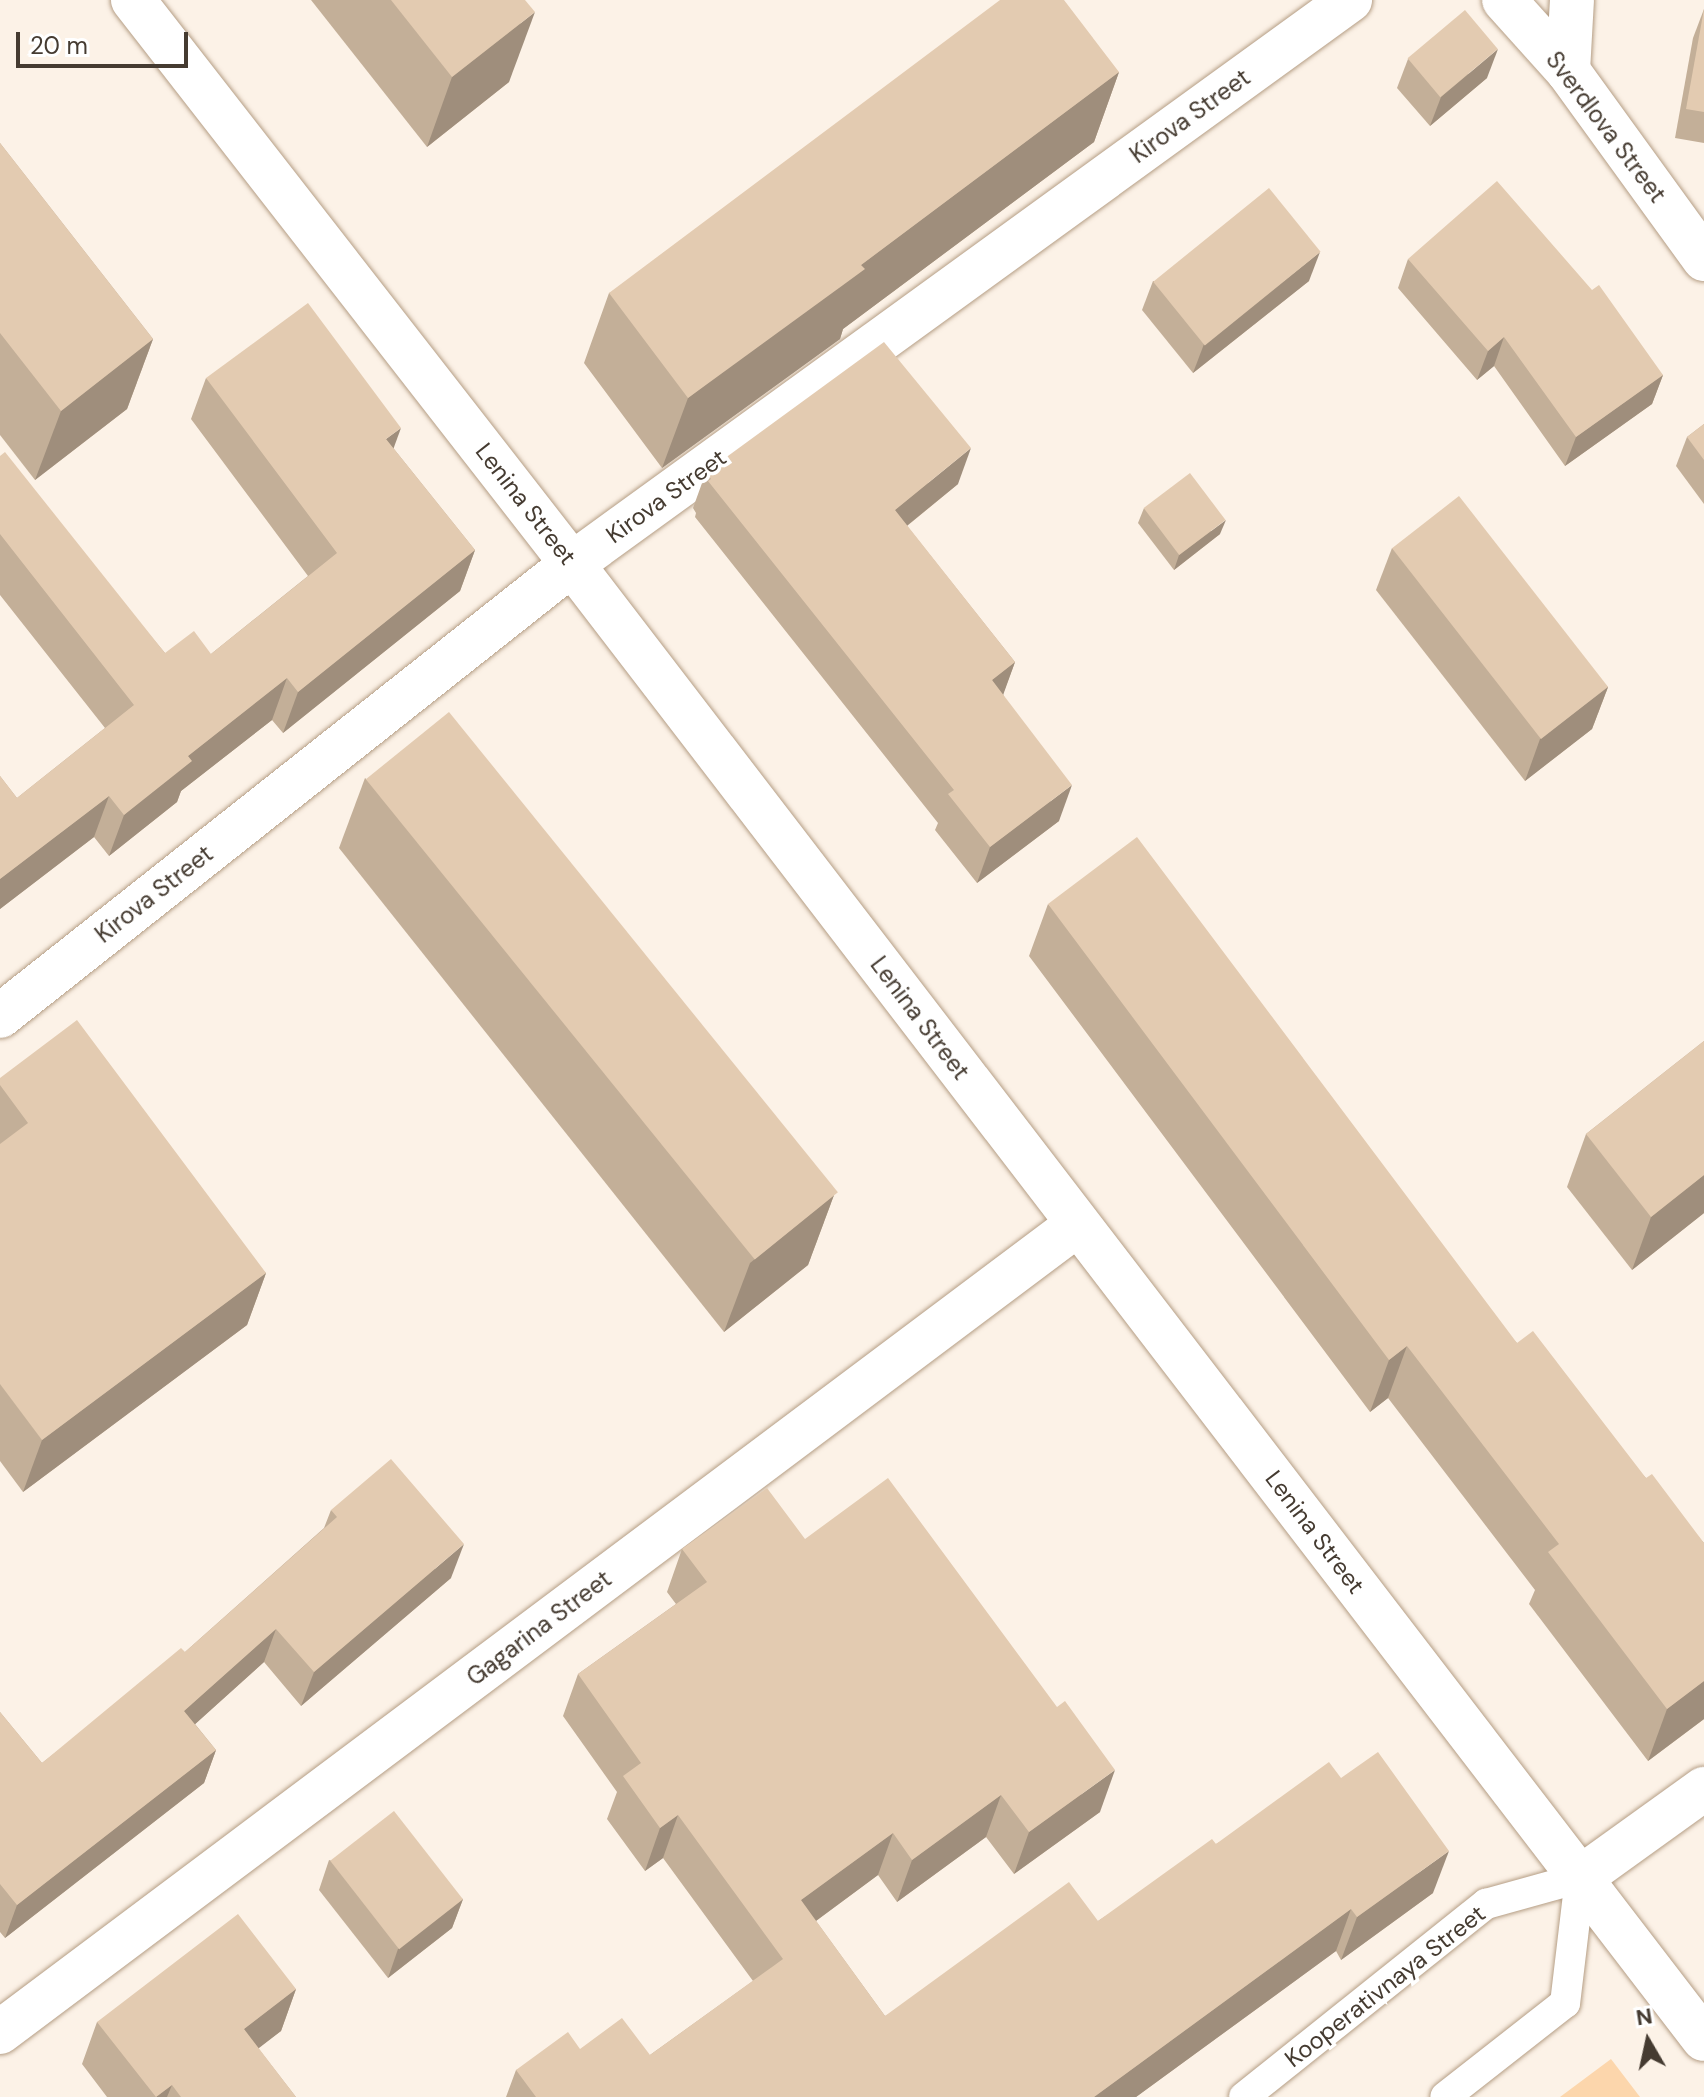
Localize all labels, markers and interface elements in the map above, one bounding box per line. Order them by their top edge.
scale bar [20,16,192,66]
text: 20 m [30,30,88,61]
street label: Sverdlova Street [1540,46,1672,208]
street label: Kirova Street [1124,63,1256,169]
street label: Lenina Street [470,437,582,571]
street label: Kirova Street [600,443,732,549]
street label: Kirova Street [89,839,219,949]
street label: Lenina Street [864,951,976,1085]
street label: Lenina Street [1259,1465,1371,1599]
street label: Gagarina Street [461,1564,617,1692]
street label: Kooperativnaya Street [1279,1899,1491,2073]
north arrow [1608,2001,1688,2081]
text: N [1634,2001,1654,2032]

